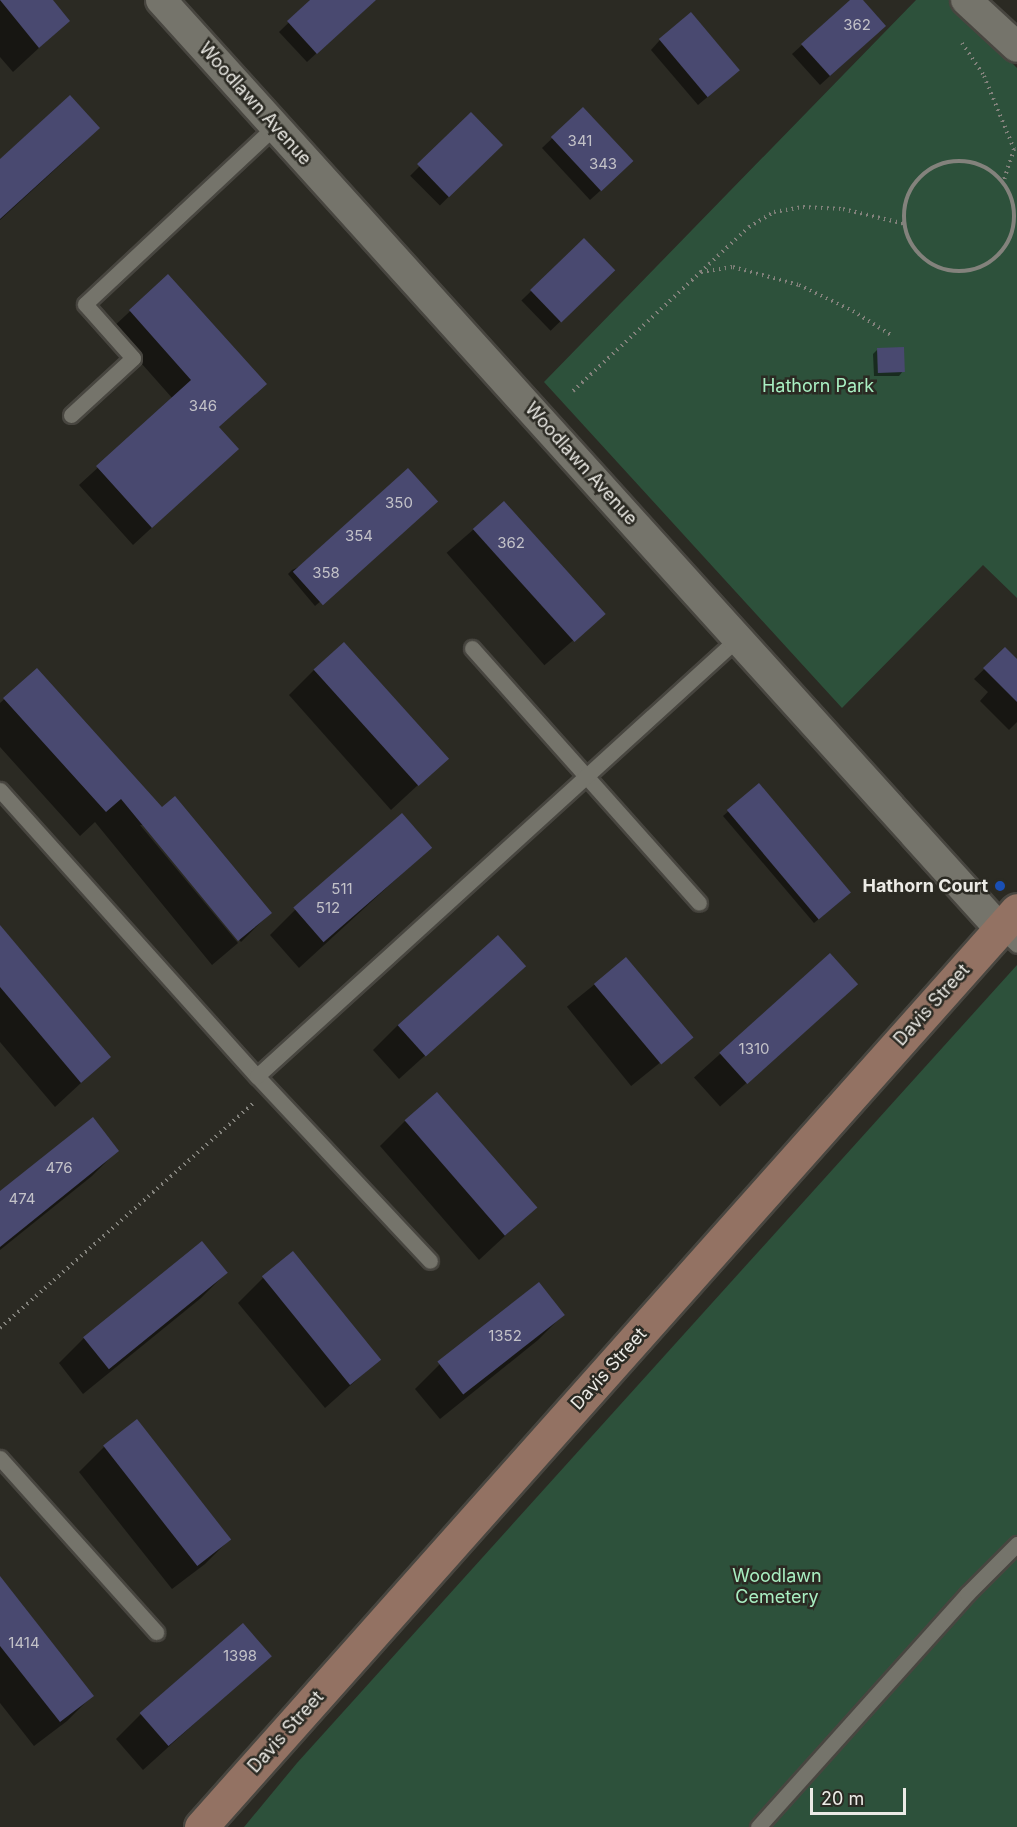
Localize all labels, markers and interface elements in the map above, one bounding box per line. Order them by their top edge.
house number: 362 [843,16,871,34]
street label: Woodlawn Avenue [194,38,316,170]
house number: 341 [568,132,592,150]
house number: 343 [589,155,617,173]
park label: Hathorn Park [762,375,874,397]
house number: 346 [189,397,217,415]
street label: Woodlawn Avenue [520,398,642,530]
house number: 350 [385,494,413,512]
house number: 354 [345,527,373,545]
house number: 362 [497,534,525,552]
house number: 358 [312,564,340,582]
place label: Hathorn Court [862,875,988,897]
marker: Hathorn Court [993,879,1007,893]
house number: 511 [331,880,353,898]
house number: 512 [316,899,340,917]
street label: Davis Street [890,960,974,1050]
house number: 1310 [739,1040,769,1058]
house number: 476 [45,1159,73,1177]
house number: 474 [9,1190,35,1208]
street label: Davis Street [567,1324,651,1414]
house number: 1352 [488,1327,522,1345]
park label: Woodlawn Cemetery [732,1566,822,1608]
house number: 1414 [8,1634,40,1652]
house number: 1398 [223,1647,257,1665]
street label: Davis Street [244,1687,328,1777]
scale bar [813,1776,909,1814]
text: 20 m [821,1788,864,1809]

